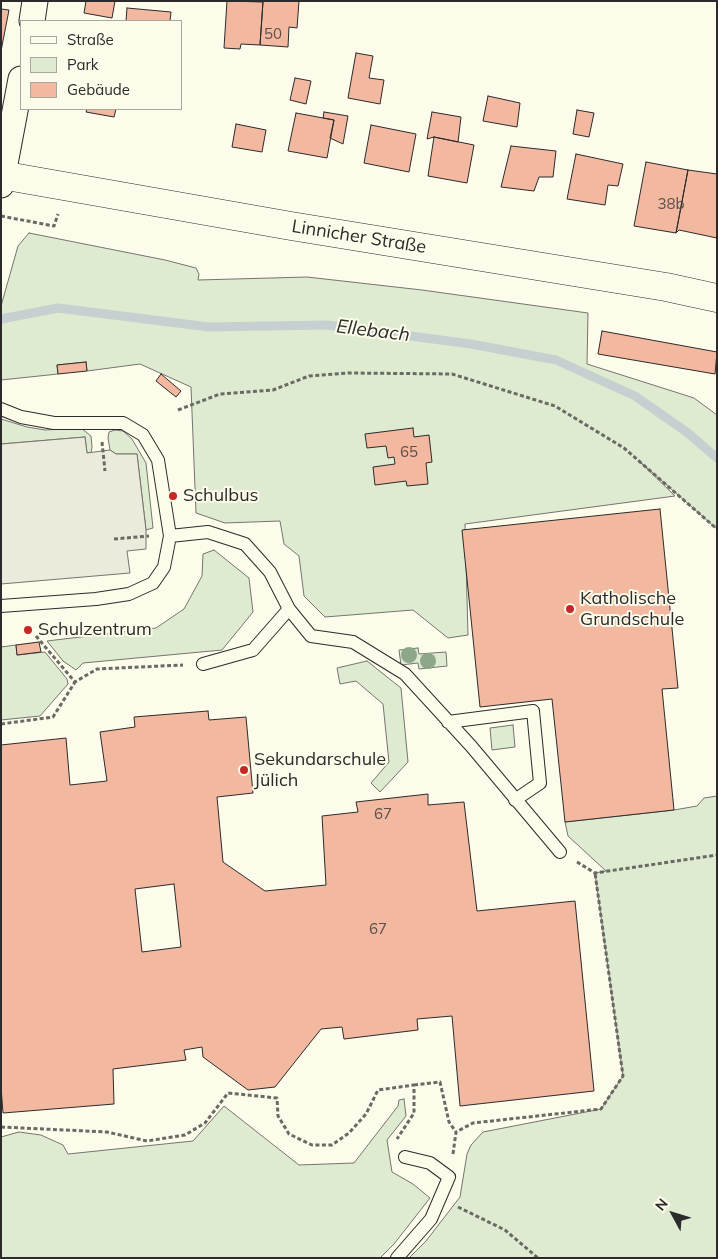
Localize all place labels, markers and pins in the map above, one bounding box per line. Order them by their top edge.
place label: Schulbus [183,485,258,507]
marker: Schulbus [167,490,179,502]
place label: Katholische Grundschule [580,588,684,630]
marker: Katholische Grundschule [564,603,576,615]
place label: Schulzentrum [38,619,152,641]
marker: Schulzentrum [22,624,34,636]
place label: Sekundarschule Jülich [254,749,386,792]
marker: Sekundarschule Jülich [238,764,250,776]

